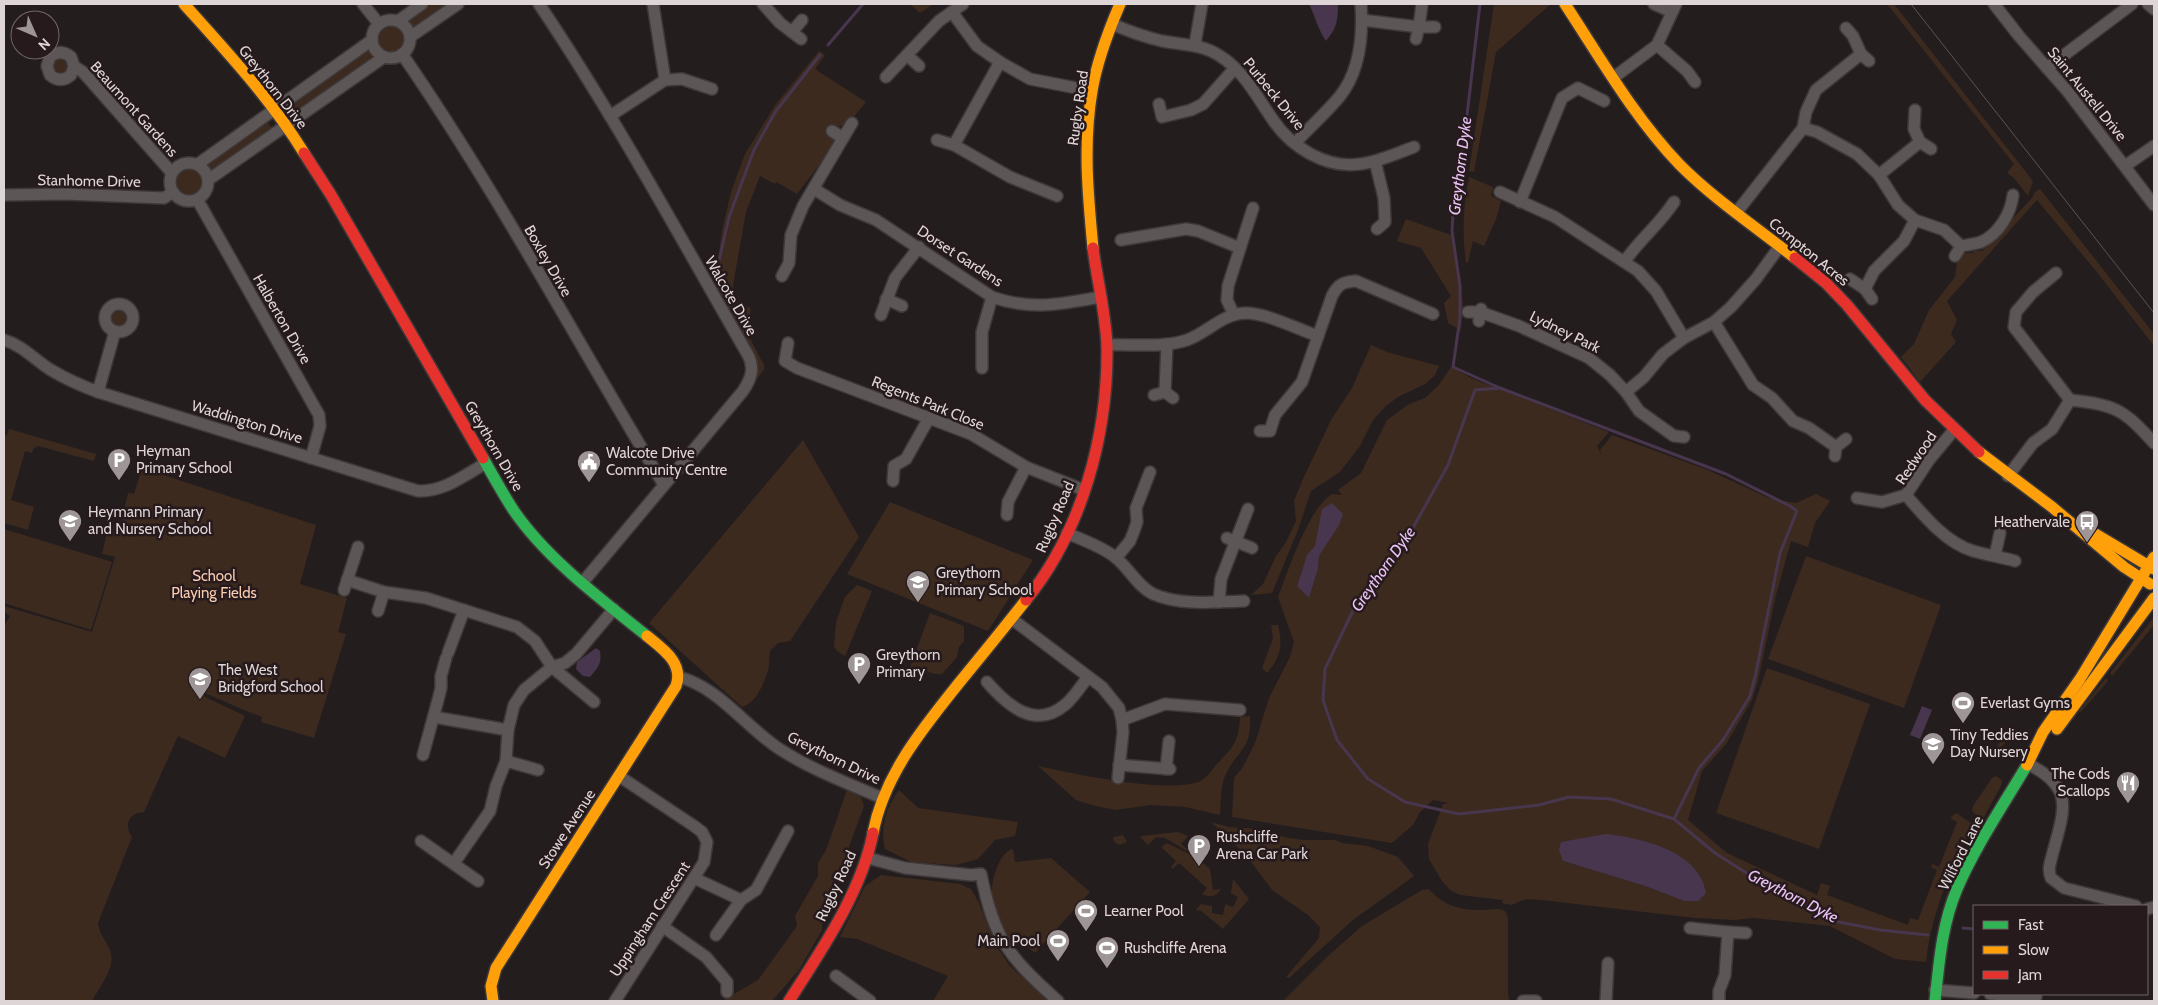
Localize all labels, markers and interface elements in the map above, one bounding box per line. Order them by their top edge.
north arrow [10,10,60,60]
text: N [34,34,54,54]
street label: Greythorn Drive [235,42,311,133]
street label: Saint Austell Drive [2044,43,2131,145]
street label: Purbeck Drive [1239,54,1309,134]
street label: Beaumont Gardens [86,58,182,160]
street label: Rugby Road [1064,69,1092,147]
water label: Greythorn Dyke [1445,116,1475,216]
street label: Stanhome Drive [37,171,141,191]
street label: Compton Acres [1765,214,1853,290]
street label: Boxley Drive [520,222,576,300]
street label: Dorset Gardens [914,222,1006,290]
street label: Walcote Drive [701,253,761,339]
street label: Halberton Drive [249,271,315,367]
street label: Lydney Park [1527,307,1603,357]
street label: Regents Park Close [869,372,987,434]
street label: Waddington Drive [189,397,305,448]
street label: Greythorn Drive [461,398,527,495]
street label: Redwood [1892,428,1940,488]
place label: Heyman Primary School [136,442,233,477]
place label: Walcote Drive Community Centre [606,444,728,479]
parking icon: Heyman Primary School [106,447,132,481]
public building icon: Walcote Drive Community Centre [576,449,602,483]
street label: Rugby Road [1032,479,1078,555]
place label: Heymann Primary and Nursery School [88,503,212,538]
school or university icon: Heymann Primary and Nursery School [57,508,83,542]
bus stop icon: Heathervale [2074,509,2100,543]
place label: Heathervale [1994,513,2070,531]
water label: Greythorn Dyke [1347,523,1419,615]
place label: Greythorn Primary School [936,564,1033,599]
park label: School Playing Fields [171,567,257,602]
school or university icon: Greythorn Primary School [905,569,931,603]
place label: Greythorn Primary [876,646,940,681]
parking icon: Greythorn Primary [846,651,872,685]
place label: The West Bridgford School [218,661,324,696]
school or university icon: The West Bridgford School [187,666,213,700]
sports icon: Everlast Gyms [1950,690,1976,724]
place label: Everlast Gyms [1980,694,2070,712]
place label: Tiny Teddies Day Nursery [1950,726,2028,761]
street label: Greythorn Drive [785,728,884,788]
school or university icon: Tiny Teddies Day Nursery [1920,731,1946,765]
place label: The Cods Scallops [2051,765,2110,800]
restaurant icon: The Cods Scallops [2115,770,2141,804]
street label: Stowe Avenue [535,786,600,872]
street label: Wilford Lane [1935,813,1988,893]
place label: Rushcliffe Arena Car Park [1216,828,1308,863]
parking icon: Rushcliffe Arena Car Park [1186,833,1212,867]
street label: Rugby Road [812,848,860,924]
street label: Uppingham Crescent [606,858,694,980]
water label: Greythorn Dyke [1745,865,1841,927]
sports icon: Learner Pool [1073,898,1099,932]
place label: Learner Pool [1104,902,1184,920]
legend [1973,905,2148,995]
text: Fast [2018,916,2043,934]
sports icon: Main Pool [1045,928,1071,962]
place label: Main Pool [977,932,1040,950]
sports icon: Rushcliffe Arena [1094,935,1120,969]
place label: Rushcliffe Arena [1124,939,1227,957]
text: Slow [2018,941,2049,959]
text: Jam [2017,966,2042,984]

